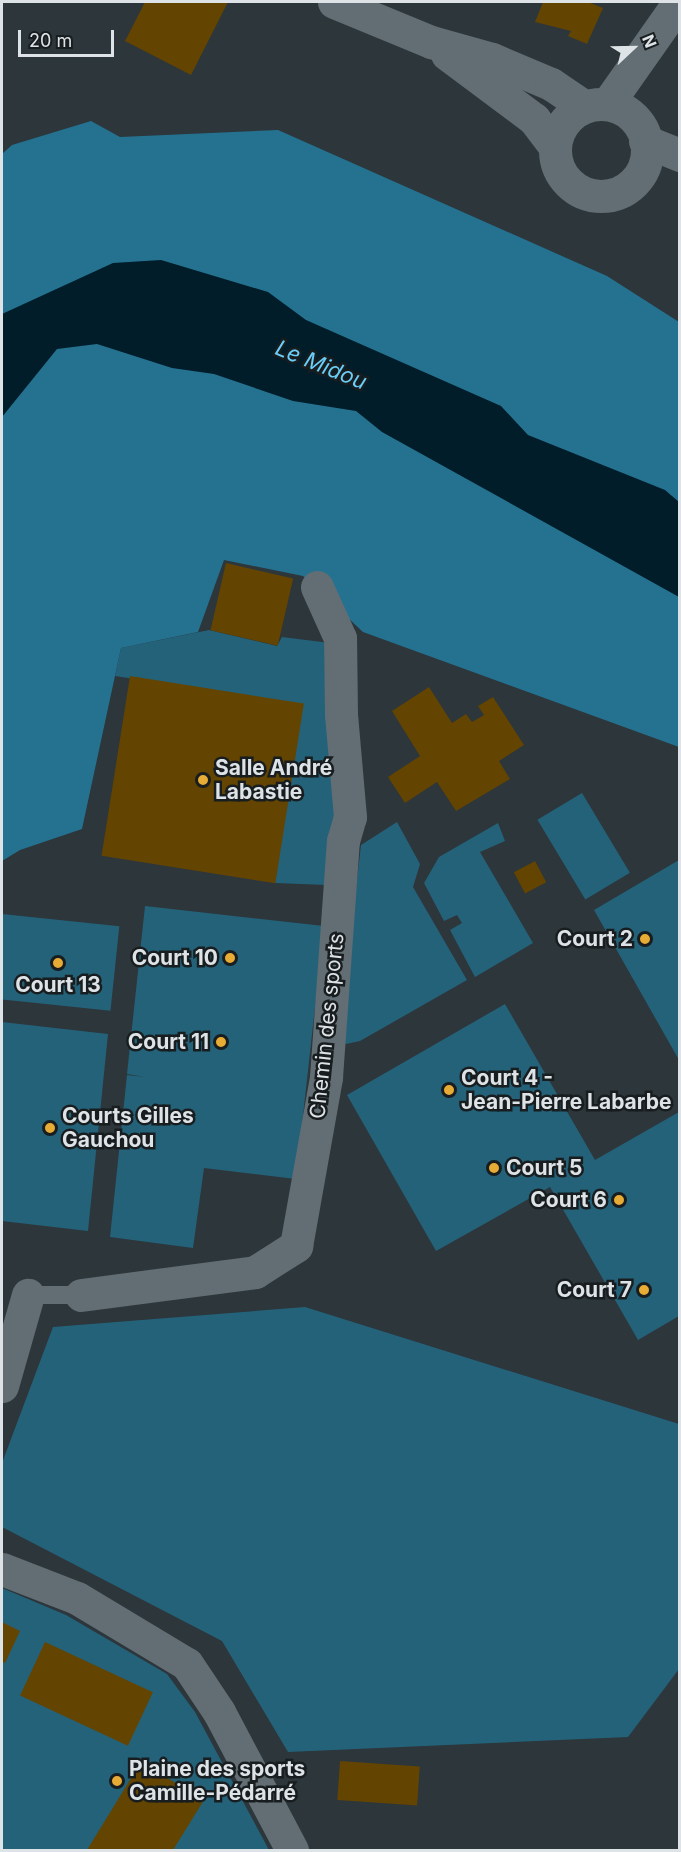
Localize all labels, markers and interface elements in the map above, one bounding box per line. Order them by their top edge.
scale bar [21,18,117,56]
north arrow [603,18,663,78]
text: 20 m [29,30,72,51]
text: N [638,32,661,51]
water label: Le Midou [271,335,371,395]
place label: Salle André Labastie [215,755,332,805]
marker: Salle André Labastie [196,773,210,787]
place label: Court 2 [557,926,633,952]
street label: Chemin des sports [305,932,349,1120]
marker: Court 2 [638,932,652,946]
place label: Court 10 [132,945,218,971]
marker: Court 10 [223,951,237,965]
marker: Court 13 [51,956,65,970]
place label: Court 13 [15,972,101,998]
place label: Court 11 [128,1029,209,1055]
marker: Court 11 [214,1035,228,1049]
place label: Court 4 - Jean-Pierre Labarbe [461,1065,671,1115]
marker: Court 4 - Jean-Pierre Labarbe [442,1083,456,1097]
place label: Courts Gilles Gauchou [62,1103,194,1153]
marker: Courts Gilles Gauchou [43,1121,57,1135]
place label: Court 5 [506,1155,583,1181]
marker: Court 5 [487,1161,501,1175]
place label: Court 6 [530,1187,607,1213]
marker: Court 6 [612,1193,626,1207]
place label: Court 7 [557,1277,632,1303]
marker: Court 7 [637,1283,651,1297]
place label: Plaine des sports Camille-Pédarré [129,1756,305,1806]
marker: Plaine des sports Camille-Pédarré [110,1774,124,1788]

